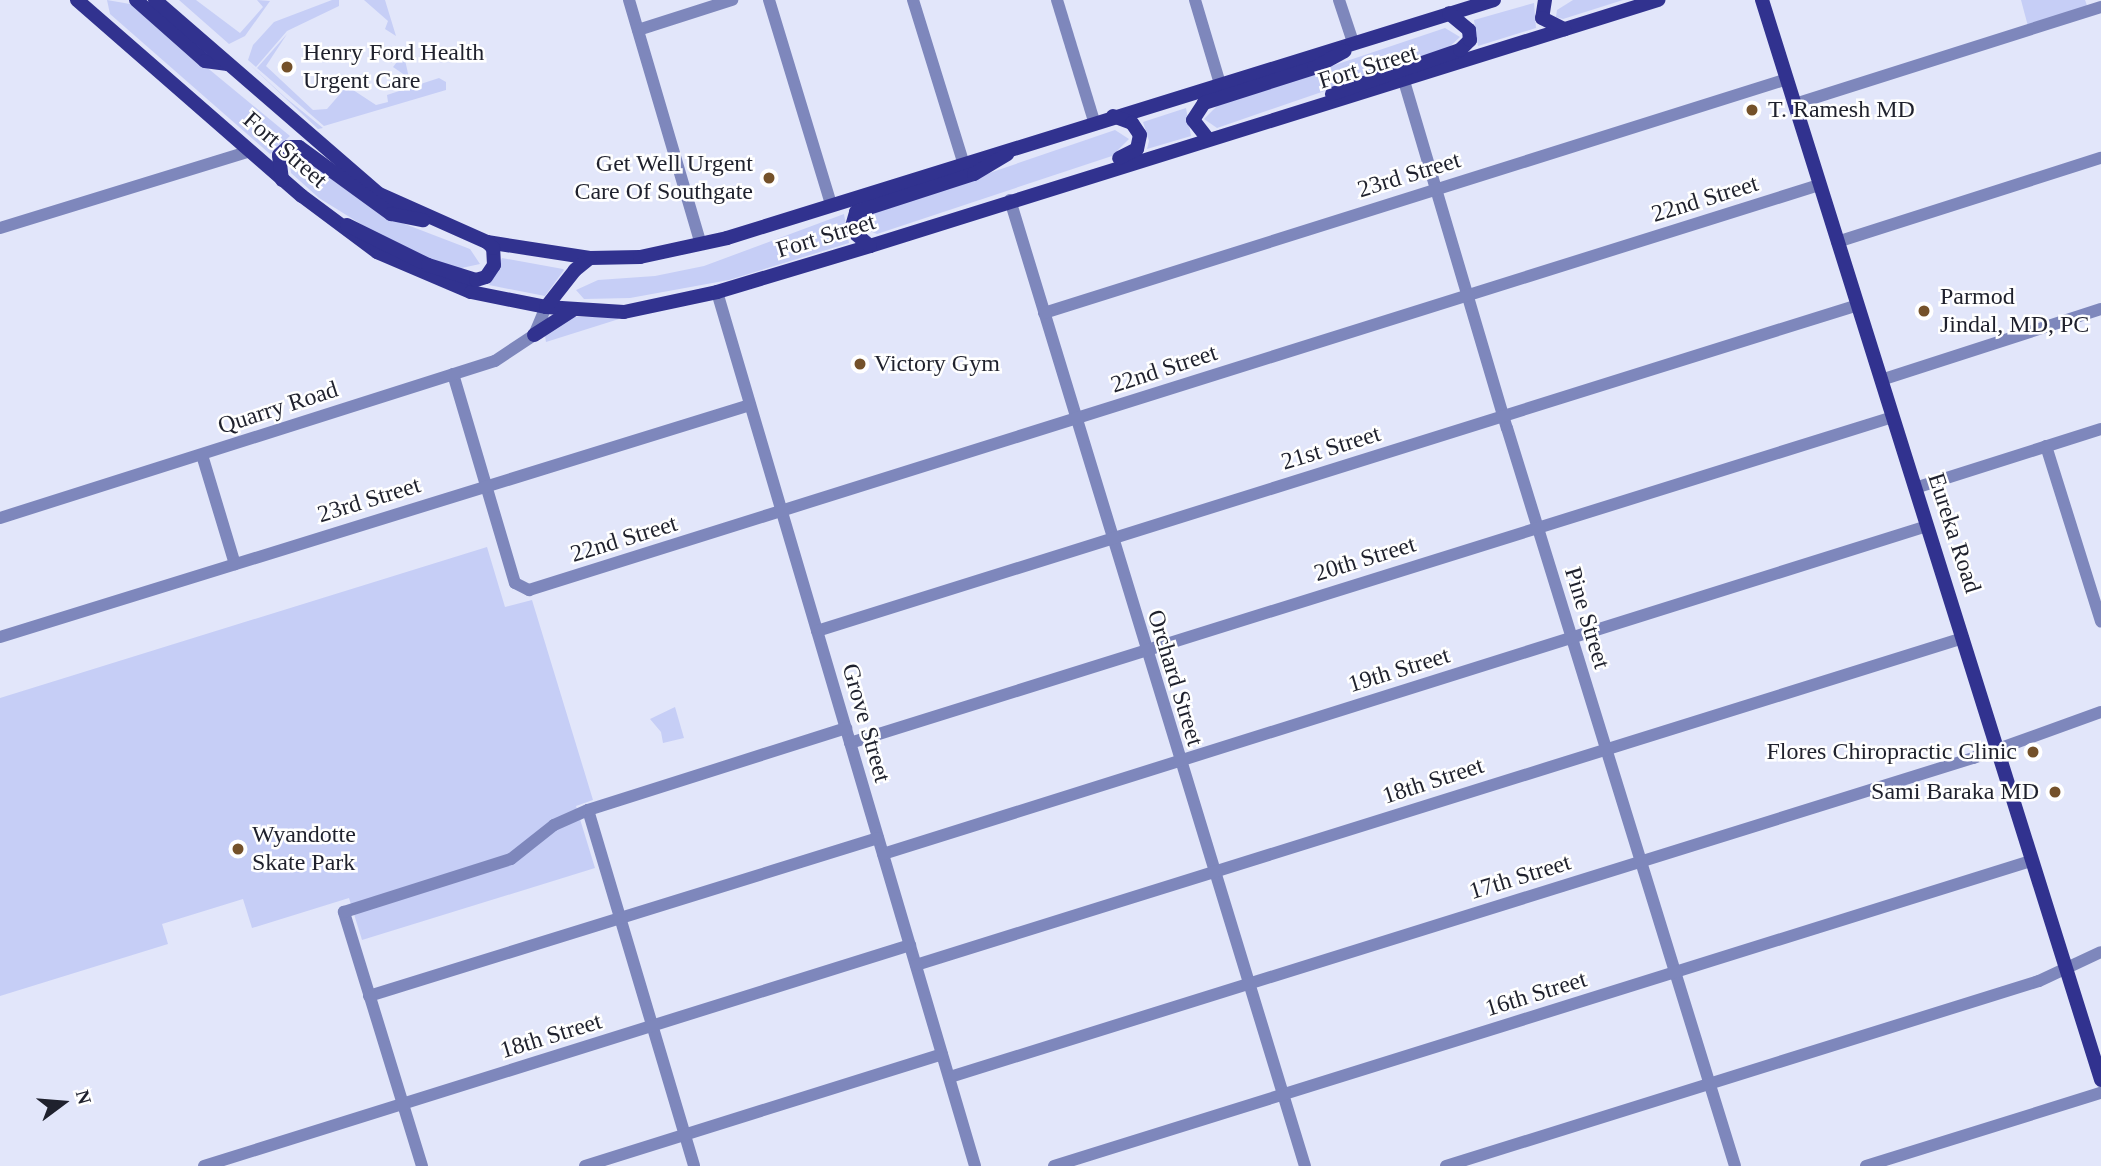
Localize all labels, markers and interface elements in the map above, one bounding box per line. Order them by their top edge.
street label: Fort Street [1315,38,1421,96]
place label: Henry Ford Health Urgent Care [303,39,484,95]
marker: Henry Ford Health Urgent Care [277,57,297,77]
place label: T. Ramesh MD [1768,96,1915,124]
marker: T. Ramesh MD [1742,100,1762,120]
street label: Fort Street [237,106,333,194]
street label: 23rd Street [1354,146,1464,204]
place label: Get Well Urgent Care Of Southgate [574,150,753,206]
marker: Get Well Urgent Care Of Southgate [759,168,779,188]
street label: 22nd Street [1648,169,1762,229]
street label: Fort Street [773,207,879,265]
place label: Parmod Jindal, MD, PC [1940,283,2089,339]
marker: Parmod Jindal, MD, PC [1914,301,1934,321]
street label: 22nd Street [1107,338,1221,400]
place label: Victory Gym [874,350,1000,378]
marker: Victory Gym [852,356,868,372]
street label: Quarry Road [214,375,342,441]
street label: 21st Street [1278,419,1384,477]
street label: Eureka Road [1921,469,1987,597]
street label: 23rd Street [314,471,424,529]
street label: 22nd Street [567,509,681,569]
street label: 20th Street [1311,530,1419,588]
street label: Pine Street [1558,564,1616,672]
street label: Orchard Street [1141,607,1209,749]
street label: 19th Street [1345,641,1453,699]
street label: Grove Street [835,660,897,786]
place label: Flores Chiropractic Clinic [1766,738,2017,766]
marker: Flores Chiropractic Clinic [2023,742,2043,762]
street label: 18th Street [1379,751,1487,811]
place label: Sami Baraka MD [1871,778,2039,806]
marker: Sami Baraka MD [2045,782,2065,802]
place label: Wyandotte Skate Park [252,821,356,877]
marker: Wyandotte Skate Park [230,841,246,857]
street label: 17th Street [1466,848,1574,906]
street label: 16th Street [1482,965,1590,1023]
street label: 18th Street [497,1007,605,1065]
north arrow [28,1068,98,1138]
text: N [72,1088,96,1107]

